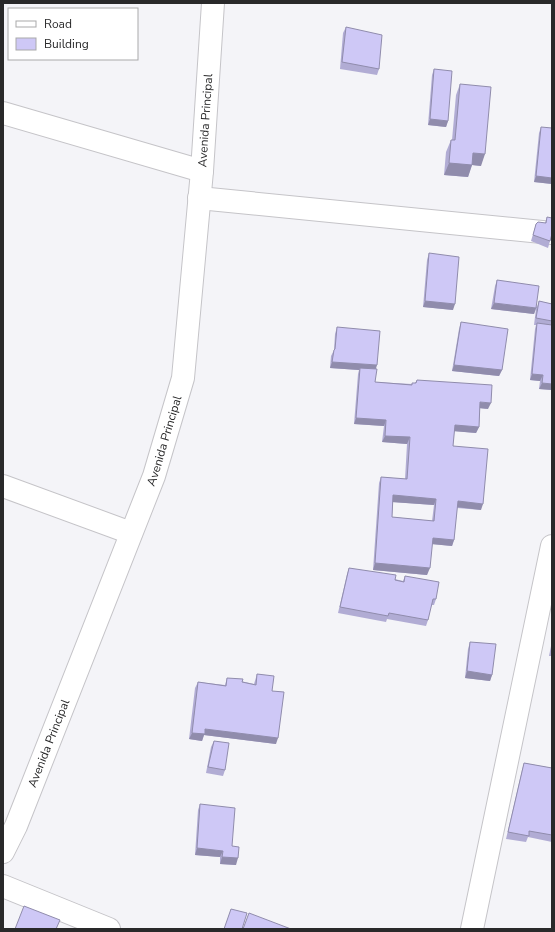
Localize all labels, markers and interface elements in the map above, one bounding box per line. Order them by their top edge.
legend [8,8,138,60]
text: Road [44,16,72,32]
text: Building [44,36,89,52]
street label: Avenida Principal [194,73,216,168]
street label: Avenida Principal [143,393,186,488]
street label: Avenida Principal [24,696,73,790]

